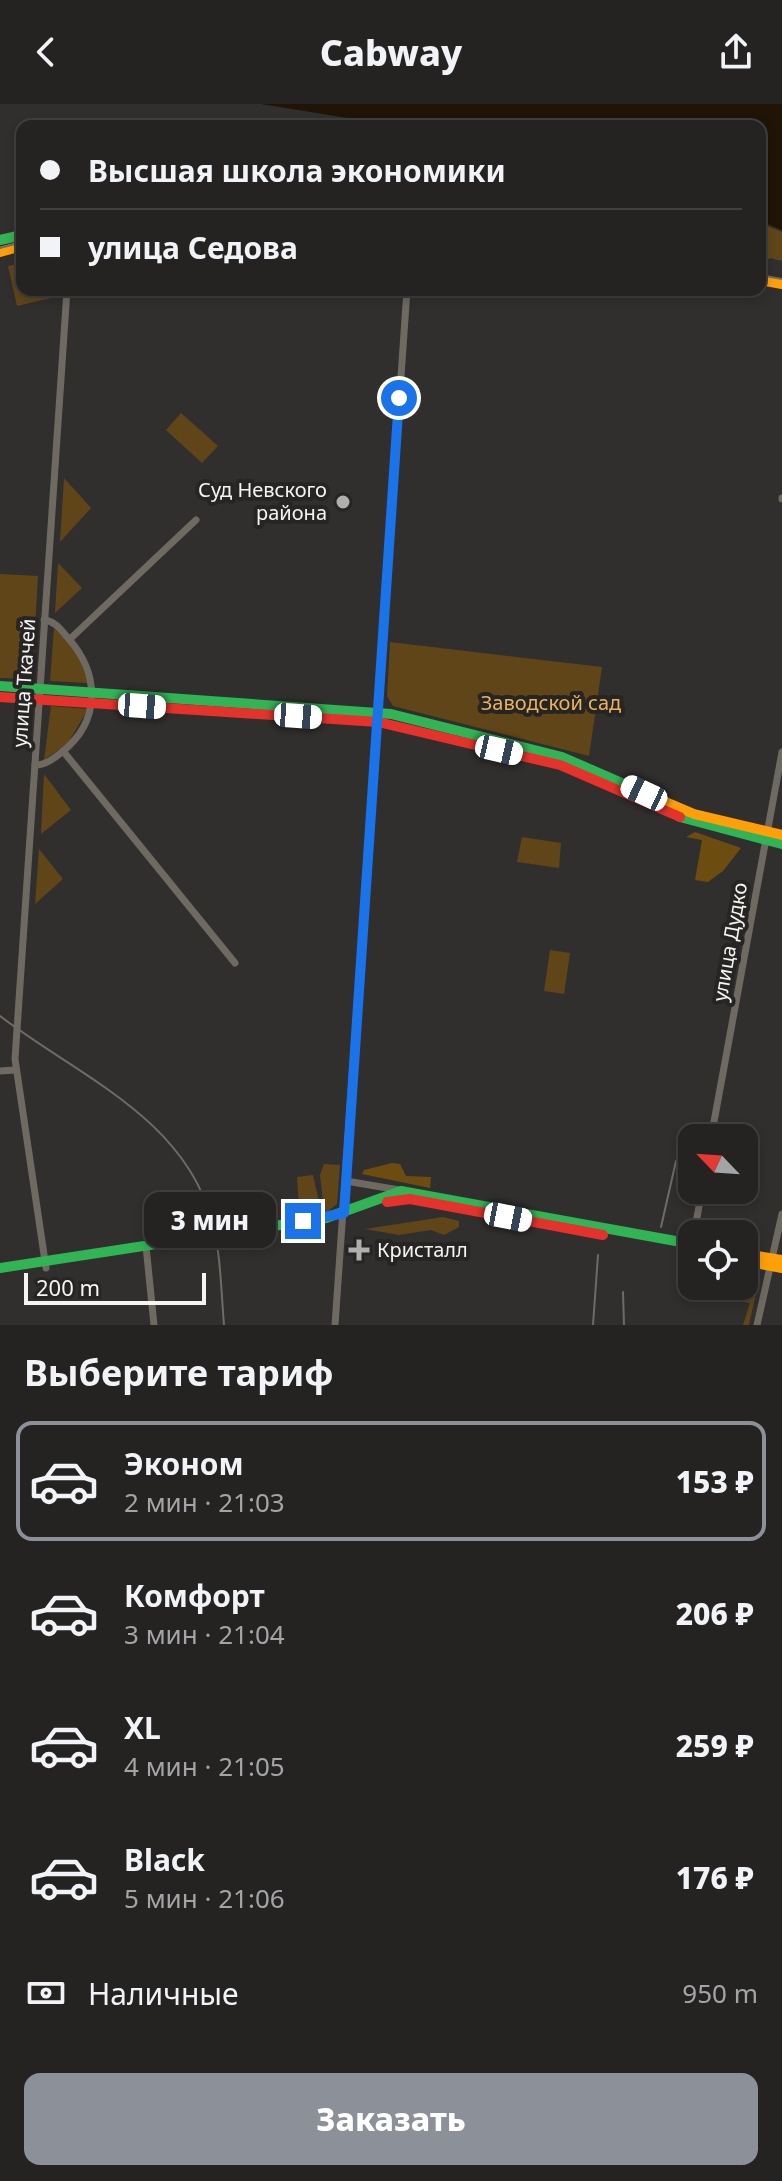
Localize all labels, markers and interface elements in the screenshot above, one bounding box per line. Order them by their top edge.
text: Cabway [320,28,462,77]
icon: back [24,30,68,74]
icon: share [714,30,758,74]
text: Высшая школа экономики [88,150,506,191]
text: улица Седова [88,227,298,268]
route start [381,380,417,416]
place label: Суд Невского района [198,476,327,526]
marker: Суд Невского района [334,493,352,511]
street label: улица Ткачей [6,618,41,748]
park label: Заводской сад [481,689,621,716]
car [117,692,167,720]
car [273,702,323,730]
car [473,733,525,767]
car [617,772,671,814]
street label: улица Дудко [706,880,753,1004]
north arrow [678,1124,758,1204]
map controls [678,1124,758,1300]
callout: 3 мин [143,1193,275,1249]
car [482,1201,534,1233]
text: 3 мин [171,1202,249,1238]
route end [285,1203,321,1239]
button: locate [678,1220,758,1300]
place label: Кристалл [377,1236,468,1263]
marker: Кристалл [348,1239,370,1261]
scale bar [24,1269,206,1305]
text: 200 m [36,1272,100,1302]
text: Выберите тариф [24,1348,333,1397]
text: Эконом [124,1443,244,1484]
icon: car [28,1445,100,1517]
text: 153 ₽ [676,1461,754,1502]
text: 2 мин · 21:03 [124,1484,285,1520]
text: Комфорт [124,1575,265,1616]
icon: car [28,1577,100,1649]
text: 206 ₽ [676,1593,754,1634]
text: 3 мин · 21:04 [124,1616,285,1652]
text: XL [124,1707,161,1748]
icon: car [28,1709,100,1781]
text: 259 ₽ [676,1725,754,1766]
text: 4 мин · 21:05 [124,1748,285,1784]
text: Black [124,1839,205,1880]
icon: car [28,1841,100,1913]
text: 176 ₽ [676,1857,754,1898]
text: 5 мин · 21:06 [124,1880,285,1916]
icon: cash [24,1971,68,2015]
text: Наличные [88,1973,239,2014]
text: 950 m [682,1975,758,2011]
button: Заказать [24,2073,758,2165]

